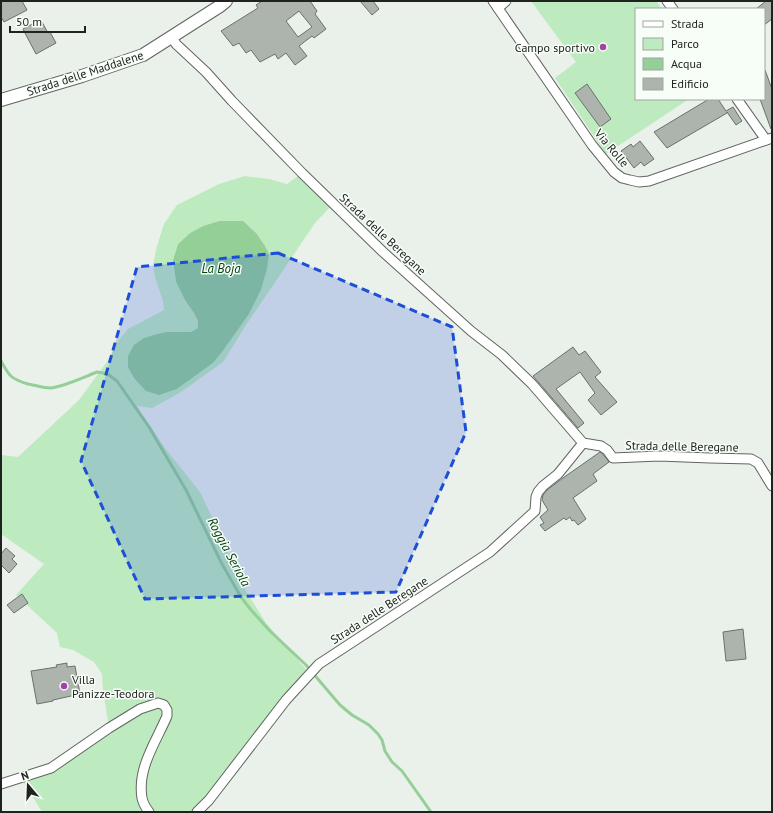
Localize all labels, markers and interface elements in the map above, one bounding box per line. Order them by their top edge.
scale bar [10,8,85,34]
legend [635,8,765,100]
text: 50 m [16,14,42,29]
text: Strada [671,16,704,31]
text: Parco [671,36,699,51]
place label: Campo sportivo [515,40,595,55]
marker: Campo sportivo [598,42,608,52]
street label: Strada delle Maddalene [25,47,145,99]
text: Acqua [671,56,702,71]
text: Edificio [671,76,709,91]
street label: Via Rolle [591,125,632,170]
street label: Strada delle Beregane [337,190,429,278]
water label: La Boja [201,260,241,277]
street label: Strada delle Beregane [625,438,739,454]
water label: Roggia Seriola [204,514,255,590]
street label: Strada delle Beregane [327,573,431,647]
place label: Villa Panizze-Teodora [71,672,154,701]
marker: Villa Panizze-Teodora [59,681,69,691]
north arrow [8,765,48,805]
text: N [19,768,30,783]

